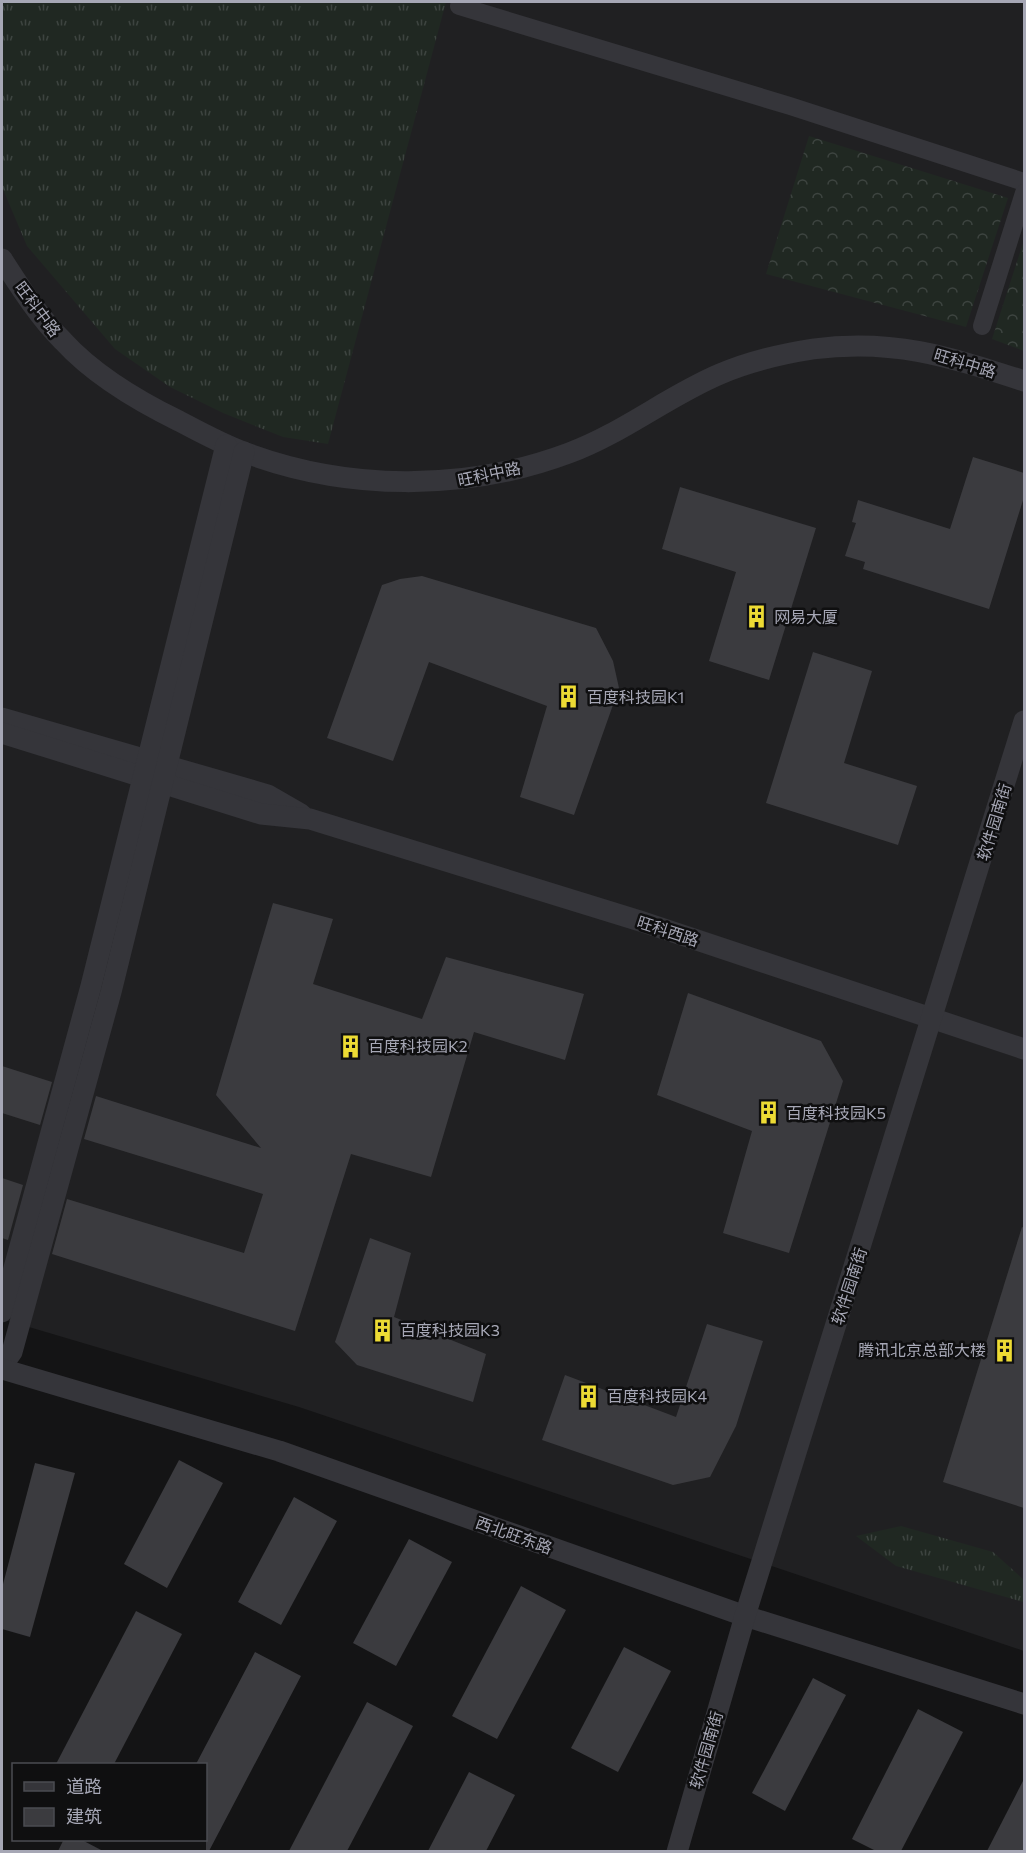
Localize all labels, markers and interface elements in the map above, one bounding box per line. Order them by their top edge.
street label: 旺科中路 [12,277,65,340]
street label: 旺科中路 [932,344,999,381]
street label: 旺科中路 [456,458,522,489]
building icon: 网易大厦 [743,604,769,630]
place label: 网易大厦 [774,607,838,626]
building icon: 百度科技园K1 [556,684,582,710]
place label: 百度科技园K1 [587,687,684,706]
street label: 软件园南街 [973,781,1014,863]
street label: 旺科西路 [635,912,702,949]
building icon: 百度科技园K2 [337,1033,363,1059]
place label: 百度科技园K2 [368,1036,468,1055]
building icon: 百度科技园K5 [755,1100,781,1126]
place label: 百度科技园K5 [786,1103,886,1122]
street label: 软件园南街 [827,1245,870,1327]
building icon: 百度科技园K3 [369,1317,395,1343]
place label: 百度科技园K3 [400,1320,500,1339]
building icon: 腾讯北京总部大楼 [991,1337,1017,1363]
place label: 腾讯北京总部大楼 [858,1340,986,1359]
building icon: 百度科技园K4 [576,1383,602,1409]
place label: 百度科技园K4 [607,1386,707,1405]
street label: 西北旺东路 [473,1512,555,1557]
street label: 软件园南街 [685,1709,726,1791]
legend [12,1763,207,1841]
text: 道路 [66,1775,102,1797]
text: 建筑 [66,1805,102,1827]

